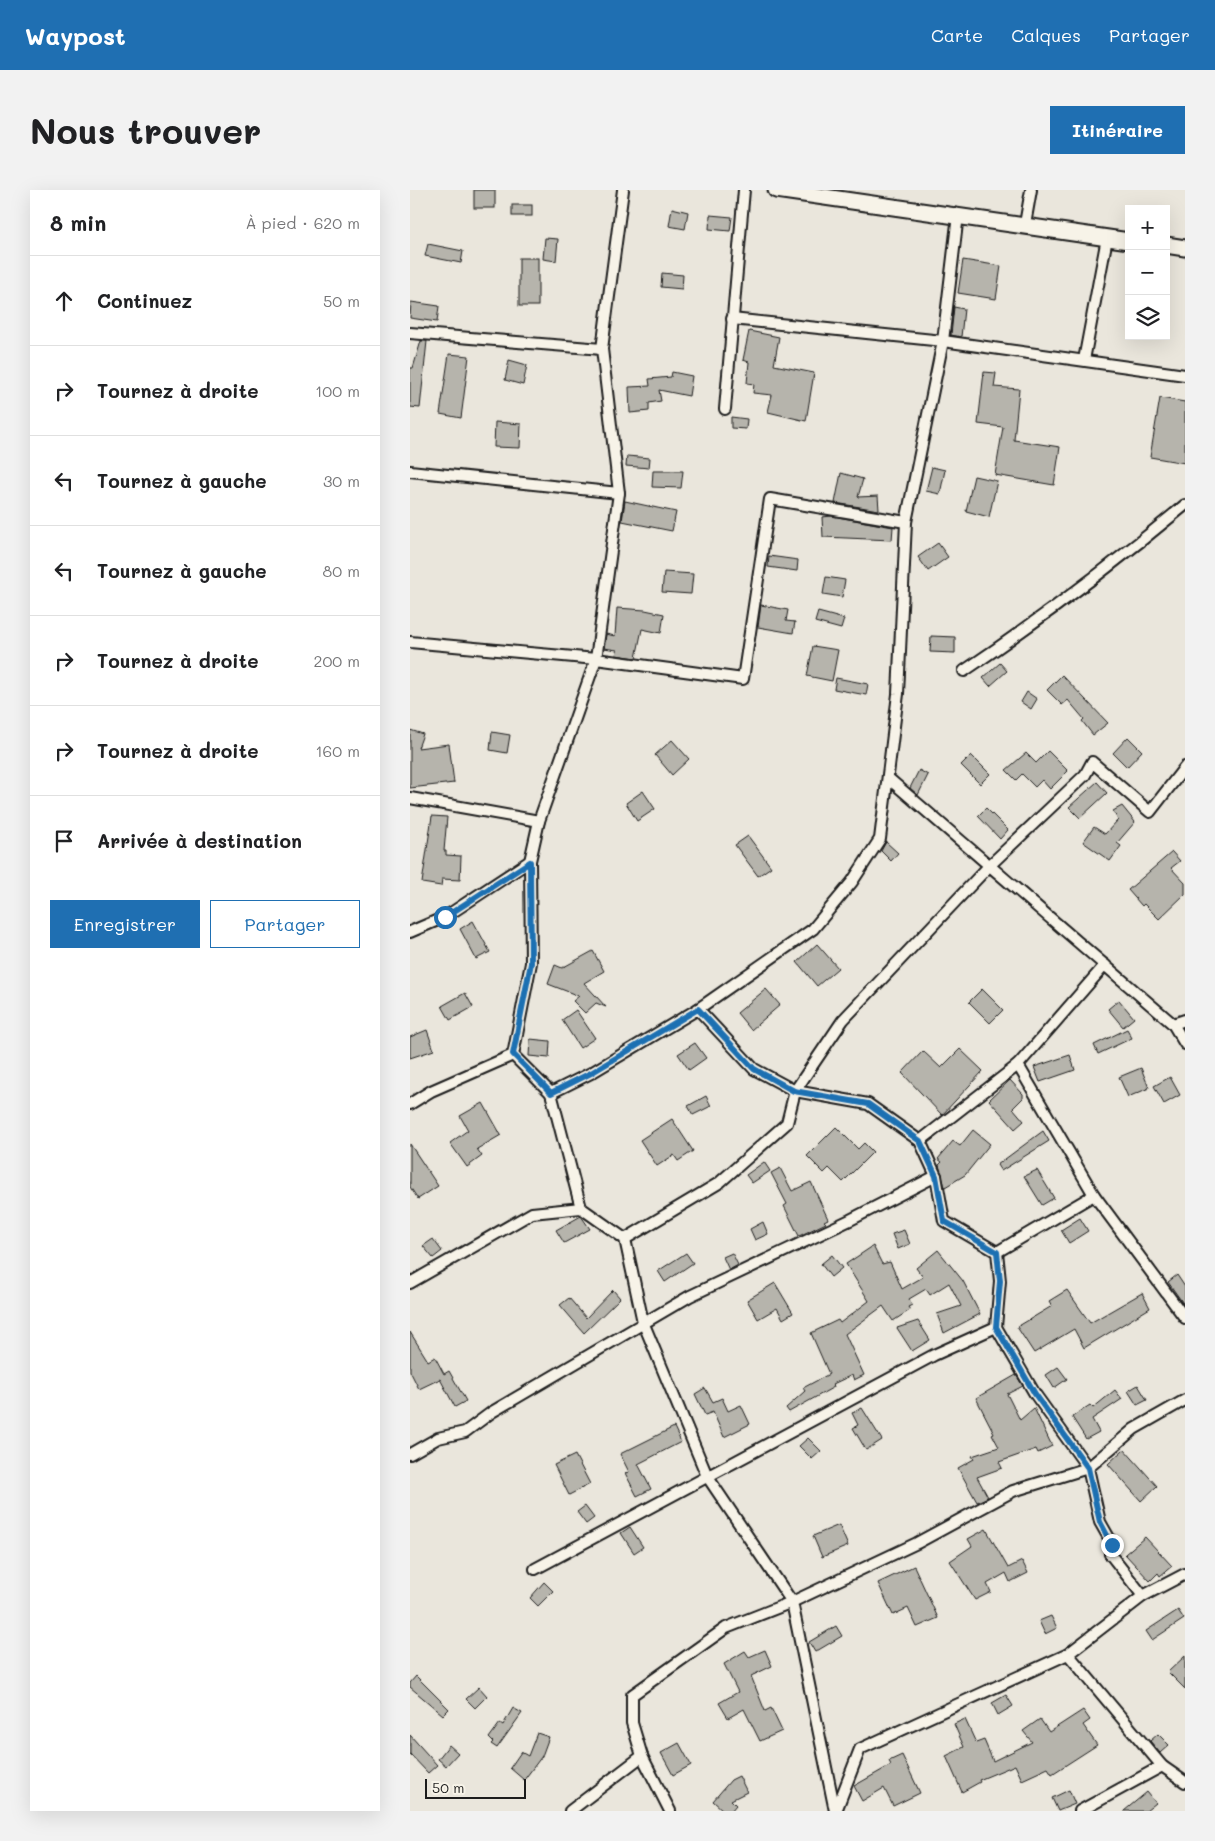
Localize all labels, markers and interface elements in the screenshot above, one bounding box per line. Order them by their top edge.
text: Waypost [25,20,126,51]
text: Carte [931,23,983,47]
text: Calques [1011,23,1081,47]
text: Partager [1109,23,1190,47]
button: Itinéraire [1050,106,1185,154]
text: Nous trouver [30,107,261,153]
map controls [1125,205,1170,340]
button: + [1125,205,1170,250]
text: 8 min [50,209,106,236]
text: À pied · 620 m [245,212,360,233]
button: − [1125,250,1170,295]
icon: ahead [50,287,78,315]
text: Continuez [97,288,192,313]
text: 50 m [323,290,360,311]
button: layers [1125,295,1170,340]
icon: right [50,377,78,405]
text: Tournez à droite [97,378,259,403]
text: 100 m [315,380,360,401]
icon: left [50,467,78,495]
text: Tournez à gauche [97,468,266,493]
text: 30 m [323,470,360,491]
icon: left [50,557,78,585]
text: Tournez à gauche [97,558,266,583]
text: 80 m [323,560,360,581]
icon: right [50,647,78,675]
text: Tournez à droite [97,648,259,673]
text: 200 m [313,650,360,671]
icon: right [50,737,78,765]
text: Tournez à droite [97,738,259,763]
text: 160 m [315,740,360,761]
icon: arrive [50,827,78,855]
text: Arrivée à destination [97,828,302,853]
button: Enregistrer [50,900,200,948]
button: Partager [210,900,360,948]
route start [434,906,457,929]
route end [1101,1534,1124,1557]
scale bar [425,1776,526,1799]
text: 50 m [432,1778,464,1797]

